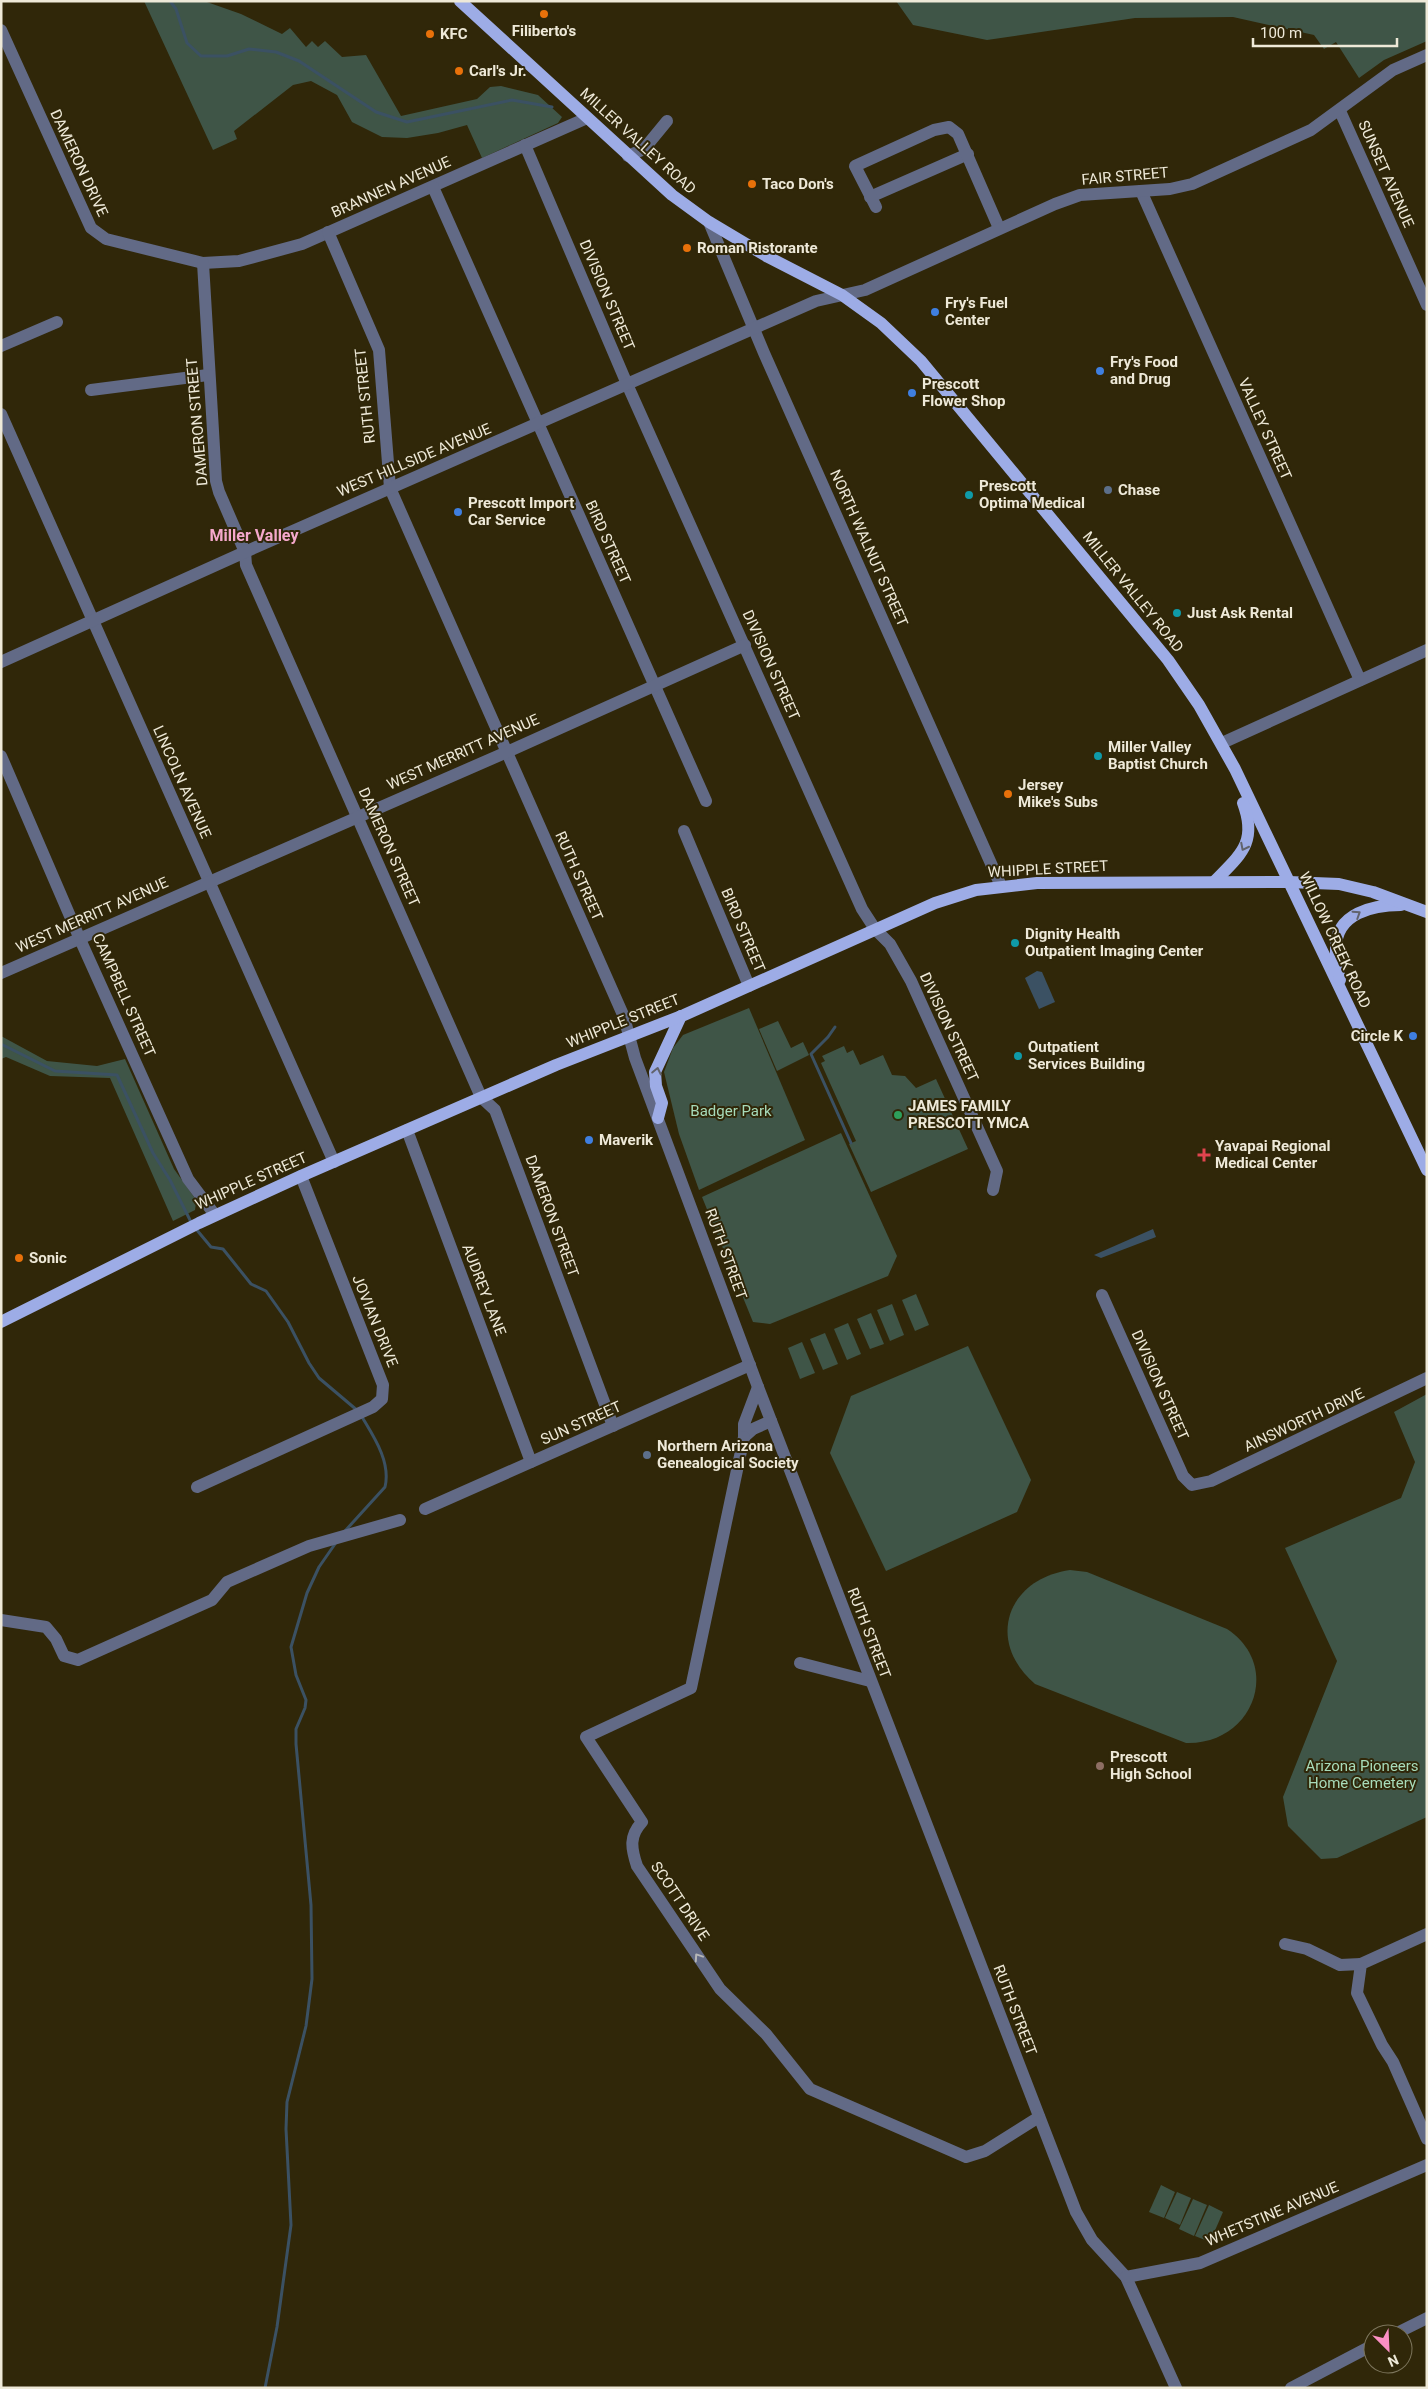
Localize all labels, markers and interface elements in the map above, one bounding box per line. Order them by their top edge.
marker: Filiberto's [538,8,550,20]
scale bar [1253,15,1397,47]
place label: Filiberto's [512,22,577,40]
text: 100 m [1260,24,1302,42]
place label: KFC [440,25,468,43]
marker: KFC [424,28,436,40]
place label: Carl's Jr. [469,62,527,80]
marker: Carl's Jr. [453,65,465,77]
street label: MILLER VALLEY ROAD [576,84,700,198]
street label: DAMERON DRIVE [46,106,112,220]
street label: SUNSET AVENUE [1354,118,1418,231]
street label: BRANNEN AVENUE [328,152,454,221]
street label: FAIR STREET [1081,163,1169,189]
place label: Taco Don's [762,175,834,193]
marker: Taco Don's [746,178,758,190]
street label: DIVISION STREET [576,237,638,353]
place label: Roman Ristorante [697,239,818,257]
marker: Roman Ristorante [681,242,693,254]
place label: Fry's Fuel Center [945,294,1008,329]
marker: Fry's Fuel Center [929,306,941,318]
street label: RUTH STREET [351,347,379,444]
place label: Fry's Food and Drug [1110,353,1178,388]
street label: DAMERON STREET [182,357,212,487]
marker: Fry's Food and Drug [1094,365,1106,377]
place label: Prescott Flower Shop [922,375,1006,410]
street label: VALLEY STREET [1235,375,1295,483]
marker: Prescott Flower Shop [906,387,918,399]
street label: WEST HILLSIDE AVENUE [334,419,494,501]
street label: NORTH WALNUT STREET [826,467,912,629]
place label: Prescott Optima Medical [979,477,1085,512]
place label: Chase [1118,481,1160,499]
marker: Chase [1102,484,1114,496]
marker: Prescott Optima Medical [963,489,975,501]
place label: Prescott Import Car Service [468,494,574,529]
street label: BIRD STREET [582,497,634,587]
marker: Prescott Import Car Service [452,506,464,518]
district label: Miller Valley [210,526,299,545]
street label: MILLER VALLEY ROAD [1079,528,1187,656]
place label: Just Ask Rental [1187,604,1293,622]
street label: DIVISION STREET [739,607,803,723]
marker: Just Ask Rental [1171,607,1183,619]
street label: WEST MERRITT AVENUE [384,710,542,794]
street label: LINCOLN AVENUE [149,723,215,842]
place label: Miller Valley Baptist Church [1108,738,1208,773]
marker: Miller Valley Baptist Church [1092,750,1104,762]
place label: Jersey Mike's Subs [1018,776,1098,811]
street label: DAMERON STREET [355,785,423,909]
marker: Jersey Mike's Subs [1002,788,1014,800]
street label: RUTH STREET [551,829,607,923]
one-way arrow [1240,842,1250,851]
street label: WHIPPLE STREET [987,857,1109,881]
street label: WILLOW CREEK ROAD [1295,869,1375,1011]
street label: WEST MERRITT AVENUE [13,873,171,957]
street label: BIRD STREET [717,885,769,975]
one-way arrow [1352,911,1361,921]
place label: Dignity Health Outpatient Imaging Center [1025,925,1204,960]
street label: CAMPBELL STREET [89,931,159,1060]
marker: Dignity Health Outpatient Imaging Center [1009,937,1021,949]
street label: DIVISION STREET [916,969,982,1085]
street label: WHIPPLE STREET [564,990,682,1052]
place label: Circle K [1351,1027,1403,1045]
marker: Circle K [1407,1030,1419,1042]
place label: Outpatient Services Building [1028,1038,1145,1073]
marker: Outpatient Services Building [1012,1050,1024,1062]
one-way arrow [651,1067,662,1076]
place label: JAMES FAMILY PRESCOTT YMCA [908,1097,1030,1132]
park label: Badger Park [690,1102,772,1120]
marker: JAMES FAMILY PRESCOTT YMCA [892,1109,904,1121]
place label: Maverik [599,1131,654,1149]
marker: Maverik [583,1134,595,1146]
place label: Yavapai Regional Medical Center [1215,1137,1331,1172]
street label: WHIPPLE STREET [192,1148,310,1214]
marker: Yavapai Regional Medical Center [1197,1148,1211,1162]
street label: DAMERON STREET [522,1153,582,1279]
street label: RUTH STREET [701,1206,751,1302]
street label: AUDREY LANE [458,1242,510,1339]
place label: Sonic [29,1249,67,1267]
marker: Sonic [13,1252,25,1264]
street label: JOVIAN DRIVE [348,1272,402,1370]
street label: DIVISION STREET [1128,1327,1192,1443]
street label: AINSWORTH DRIVE [1241,1384,1367,1456]
street label: SUN STREET [538,1397,624,1449]
place label: Northern Arizona Genealogical Society [657,1437,799,1472]
marker: Northern Arizona Genealogical Society [641,1449,653,1461]
street label: RUTH STREET [843,1585,895,1681]
place label: Prescott High School [1110,1748,1192,1783]
park label: Arizona Pioneers Home Cemetery [1305,1757,1419,1792]
marker: Prescott High School [1094,1760,1106,1772]
street label: SCOTT DRIVE [647,1858,713,1944]
one-way arrow [695,1954,704,1963]
street label: RUTH STREET [989,1962,1041,2058]
street label: WHETSTINE AVENUE [1203,2178,1342,2250]
north arrow [1363,2324,1413,2374]
text: N [1386,2352,1401,2370]

